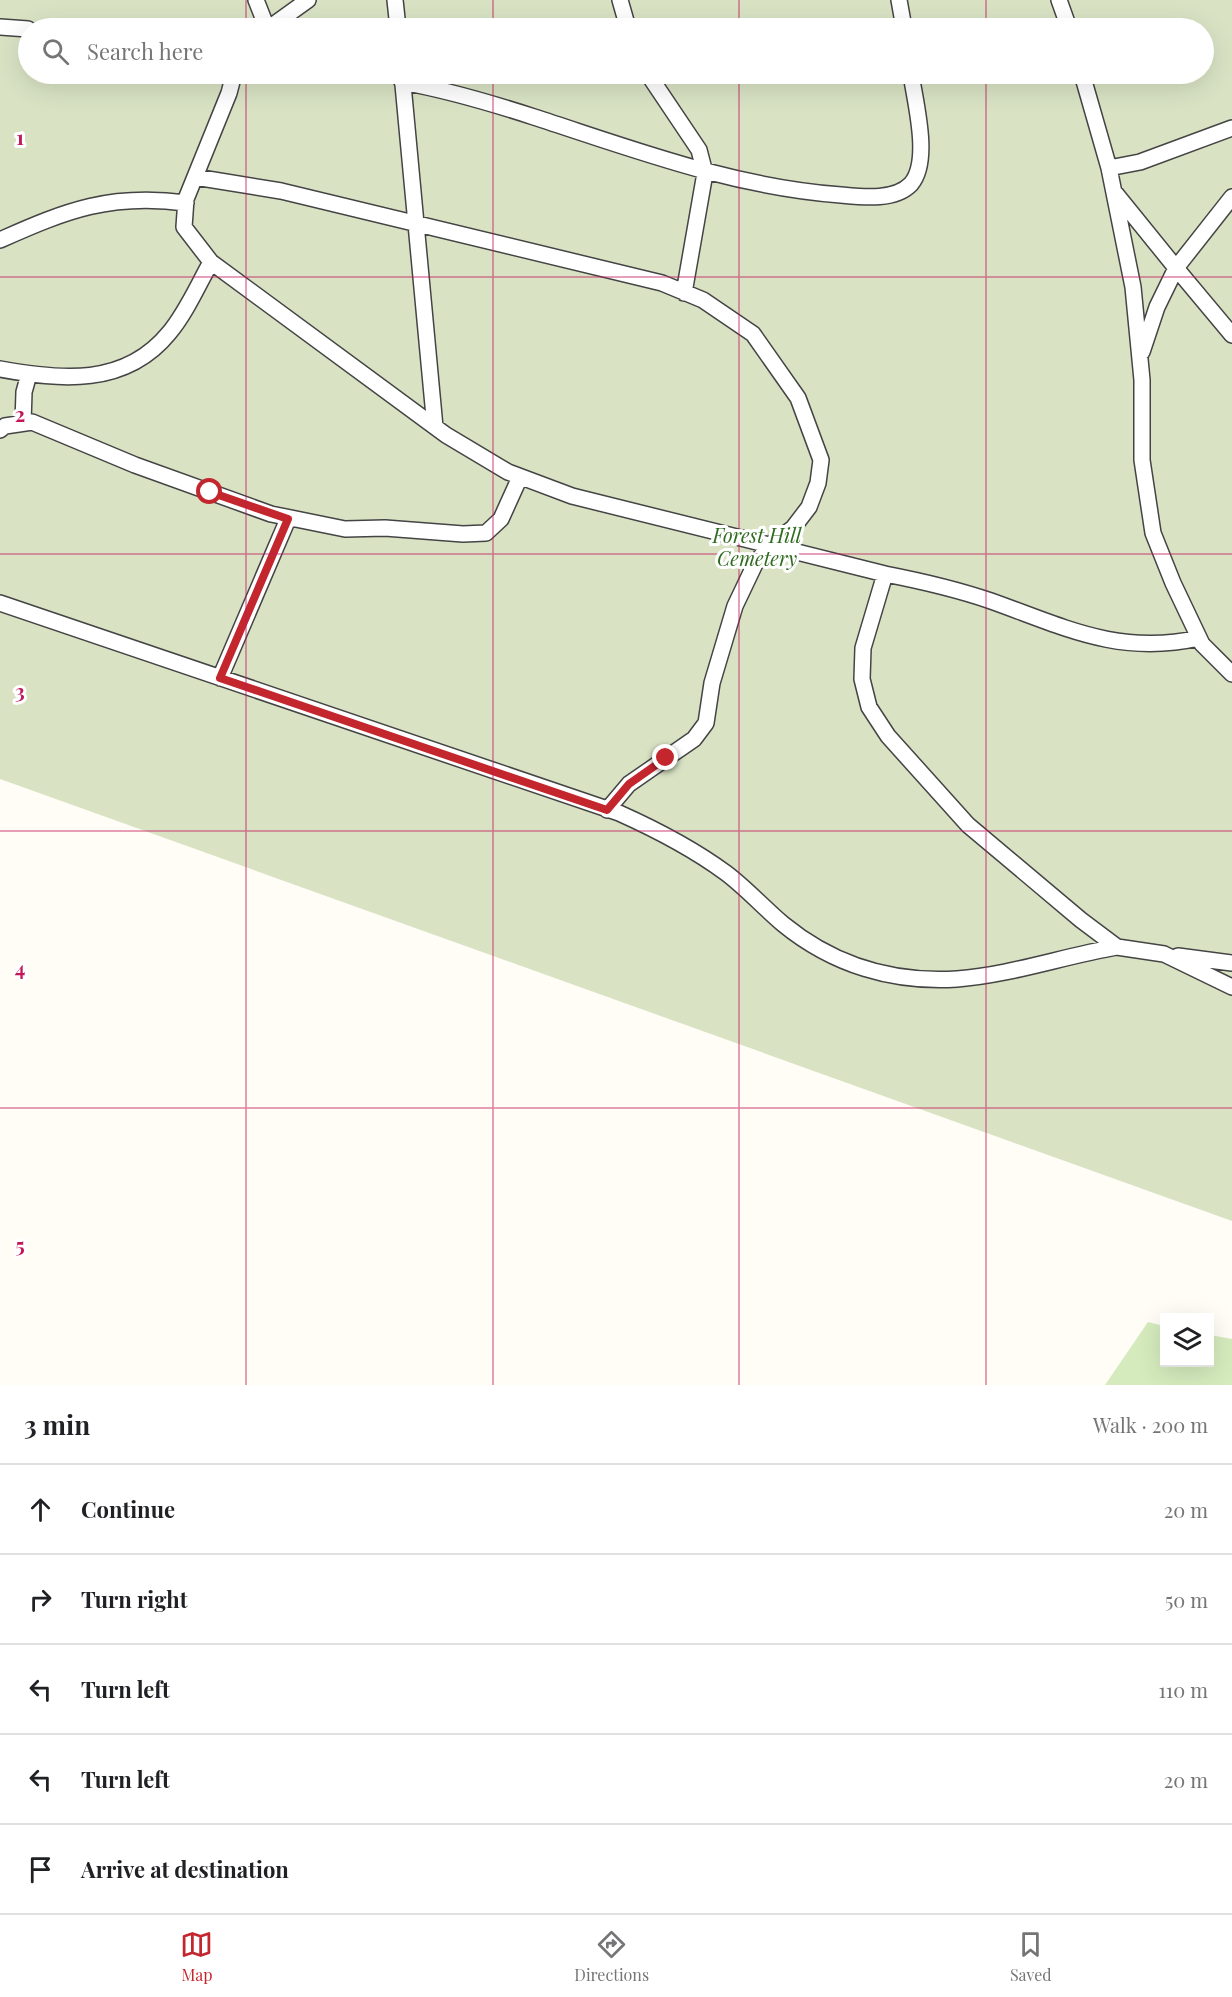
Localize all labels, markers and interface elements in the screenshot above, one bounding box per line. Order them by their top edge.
search box [18,18,1214,84]
icon: search [39,35,72,68]
text: Search here [87,36,203,66]
text: 1 [16,123,24,150]
text: 2 [15,400,25,427]
route start [196,478,222,504]
park label: Forest Hill Cemetery [712,521,803,571]
text: 3 [15,677,25,704]
route end [652,744,678,770]
text: 4 [15,954,25,981]
text: 5 [15,1231,25,1258]
map controls [1160,1313,1214,1367]
button: layers [1160,1313,1214,1367]
text: 3 min [24,1407,90,1442]
text: Walk · 200 m [1093,1411,1208,1438]
icon: ahead [24,1493,57,1526]
text: Continue [81,1494,175,1524]
text: 20 m [1164,1496,1208,1523]
icon: right [24,1583,57,1616]
text: Turn right [81,1584,187,1614]
text: 50 m [1165,1586,1208,1613]
icon: left [24,1673,57,1706]
text: Turn left [81,1674,170,1704]
text: 110 m [1158,1676,1208,1703]
icon: left [24,1763,57,1796]
text: Turn left [81,1764,170,1794]
text: 20 m [1164,1766,1208,1793]
icon: arrive [24,1853,57,1886]
text: Arrive at destination [81,1854,289,1884]
tab: Map [180,1928,213,1985]
tab: Directions [574,1928,649,1985]
tab: Saved [1010,1928,1052,1985]

